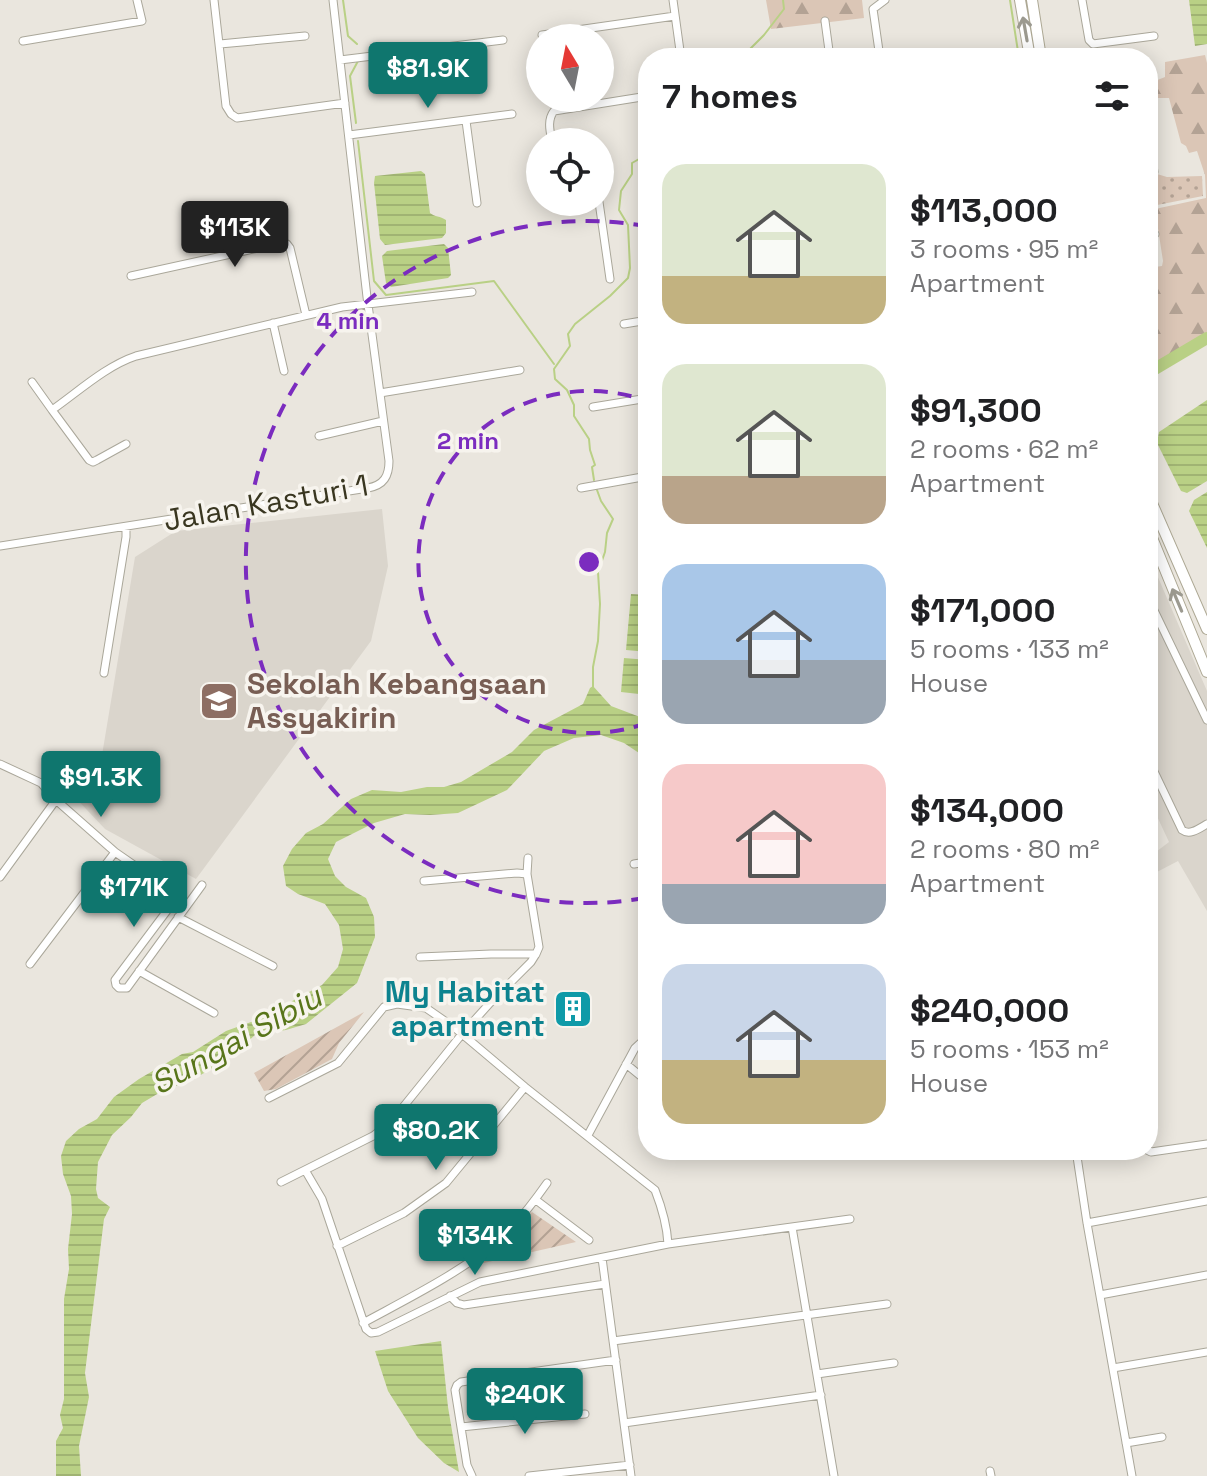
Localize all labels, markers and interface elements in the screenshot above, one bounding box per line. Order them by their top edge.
one-way arrow [1016,17,1031,42]
north arrow [526,24,614,112]
map controls [526,24,614,216]
pin: $81.9K [363,42,493,110]
text: $81.9K [386,51,470,85]
icon: filters [1090,74,1134,118]
text: 7 homes [662,75,798,118]
button: locate [526,128,614,216]
text: $113,000 [910,189,1058,232]
icon: home [726,196,822,292]
pin: $113K [179,201,291,269]
text: $113K [199,210,271,244]
text: 3 rooms · 95 m² [910,232,1098,266]
text: Apartment [910,266,1045,300]
text: 4 min [316,305,380,336]
text: $91,300 [910,389,1042,432]
icon: home [726,396,822,492]
text: 2 min [437,425,499,456]
text: 2 rooms · 62 m² [910,432,1098,466]
street label: Jalan Kasturi 1 [161,465,371,540]
text: Apartment [910,466,1045,500]
centre of rings [575,548,603,576]
one-way arrow [1169,588,1184,613]
text: $171,000 [910,589,1056,632]
icon: home [726,596,822,692]
text: 5 rooms · 133 m² [910,632,1109,666]
place label: Sekolah Kebangsaan Assyakirin [247,664,547,737]
text: House [910,666,988,700]
school or university icon: Sekolah Kebangsaan Assyakirin [198,680,240,722]
pin: $91.3K [36,751,166,819]
text: $91.3K [59,760,143,794]
text: $134,000 [910,789,1064,832]
icon: home [726,796,822,892]
text: 2 rooms · 80 m² [910,832,1100,866]
pin: $171K [78,861,190,929]
text: Apartment [910,866,1045,900]
text: $171K [99,870,169,904]
place label: My Habitat apartment [385,972,545,1045]
water label: Sungai Sibiu [144,976,330,1103]
building icon: My Habitat apartment [552,988,594,1030]
text: $240,000 [910,989,1069,1032]
icon: home [726,996,822,1092]
text: 5 rooms · 153 m² [910,1032,1109,1066]
text: House [910,1066,988,1100]
pin: $80.2K [371,1104,501,1172]
text: $80.2K [392,1113,480,1147]
pin: $134K [419,1209,531,1277]
text: $134K [437,1218,513,1252]
pin: $240K [469,1368,581,1436]
text: $240K [485,1377,565,1411]

